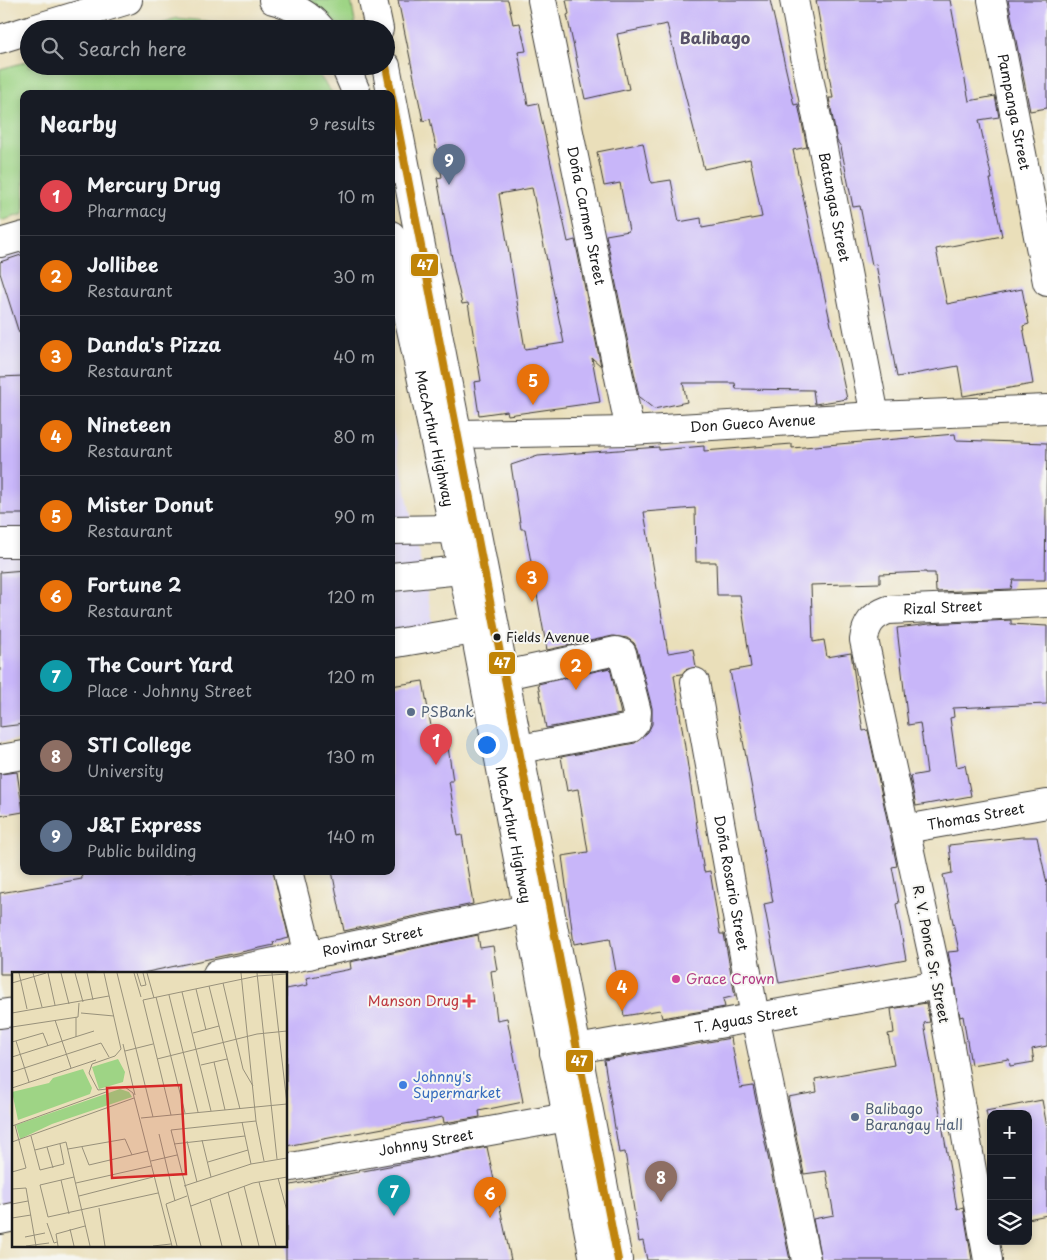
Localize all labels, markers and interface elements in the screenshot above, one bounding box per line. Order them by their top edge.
search box [20,20,395,75]
district label: Balibago [680,25,751,49]
icon: search [38,34,66,62]
text: Search here [78,34,187,62]
street label: Pampanga Street [993,52,1036,172]
text: Nearby [40,107,117,139]
text: 9 results [309,111,375,135]
pin: 9 [433,144,465,185]
street label: Doña Carmen Street [562,144,611,287]
street label: Batangas Street [814,150,856,264]
text: Mercury Drug [87,170,221,198]
text: 1 [52,184,60,208]
text: 10 m [338,184,375,208]
text: Pharmacy [87,198,167,222]
text: Jollibee [87,250,158,278]
line badge: 47 [410,253,439,277]
text: 47 [417,254,434,275]
text: 2 [50,264,62,288]
text: 30 m [333,264,375,288]
text: Restaurant [87,278,173,302]
text: Danda's Pizza [87,330,221,358]
text: 3 [51,344,61,368]
text: 40 m [333,344,375,368]
text: Restaurant [87,358,173,382]
pin: 5 [517,364,549,405]
street label: MacArthur Highway [410,368,460,509]
street label: Don Gueco Avenue [689,409,817,437]
text: Nineteen [87,410,171,438]
text: 4 [51,424,61,448]
text: 80 m [333,424,375,448]
text: Restaurant [87,438,173,462]
text: Mister Donut [87,490,214,518]
text: 5 [51,504,61,528]
text: 90 m [334,504,375,528]
text: Restaurant [87,518,173,542]
pin: 3 [516,561,548,602]
text: Fortune 2 [87,570,181,598]
text: 6 [50,584,62,608]
text: 120 m [328,584,375,608]
street label: Rizal Street [903,595,983,619]
text: Restaurant [87,598,173,622]
place label: Fields Avenue [506,627,590,646]
marker: Fields Avenue [492,632,502,642]
pin: 2 [560,649,592,690]
text: The Court Yard [87,650,233,678]
line badge: 47 [488,651,516,675]
text: 47 [494,652,511,673]
text: 7 [51,664,61,688]
text: 120 m [328,664,375,688]
text: Place · Johnny Street [87,678,252,702]
place label: PSBank [421,701,474,722]
marker: PSBank [405,706,417,718]
pin: 1 [420,724,452,765]
text: STI College [87,730,191,758]
your location [474,732,500,758]
text: 8 [51,744,61,768]
text: 130 m [327,744,375,768]
text: University [87,758,164,782]
street label: MacArthur Highway [491,764,537,905]
street label: Thomas Street [926,797,1026,835]
text: J&T Express [87,810,202,838]
street label: Doña Rosario Street [709,813,754,953]
text: 9 [51,824,61,848]
text: 140 m [327,824,375,848]
text: Public building [87,838,197,862]
street label: R. V. Ponce Sr. Street [908,883,955,1025]
street label: Rovimar Street [320,920,425,962]
place label: Grace Crown [686,968,775,989]
pin: 4 [606,970,638,1011]
inset map [12,972,288,1248]
marker: Grace Crown [670,973,682,985]
place label: Manson Drug [368,990,459,1011]
marker: Manson Drug [463,995,475,1007]
street label: T. Aguas Street [693,999,799,1038]
line badge: 47 [565,1049,594,1073]
text: 47 [571,1050,588,1071]
place label: Johnny's Supermarket [413,1066,501,1103]
marker: Johnny's Supermarket [397,1079,409,1091]
place label: Balibago Barangay Hall [865,1098,963,1135]
map controls [987,1110,1032,1245]
button: + [987,1110,1032,1155]
marker: Balibago Barangay Hall [849,1111,861,1123]
street label: Johnny Street [377,1123,475,1161]
button: − [987,1155,1032,1200]
pin: 8 [645,1161,677,1202]
pin: 7 [378,1175,410,1216]
pin: 6 [474,1177,506,1218]
button: layers [987,1200,1032,1245]

